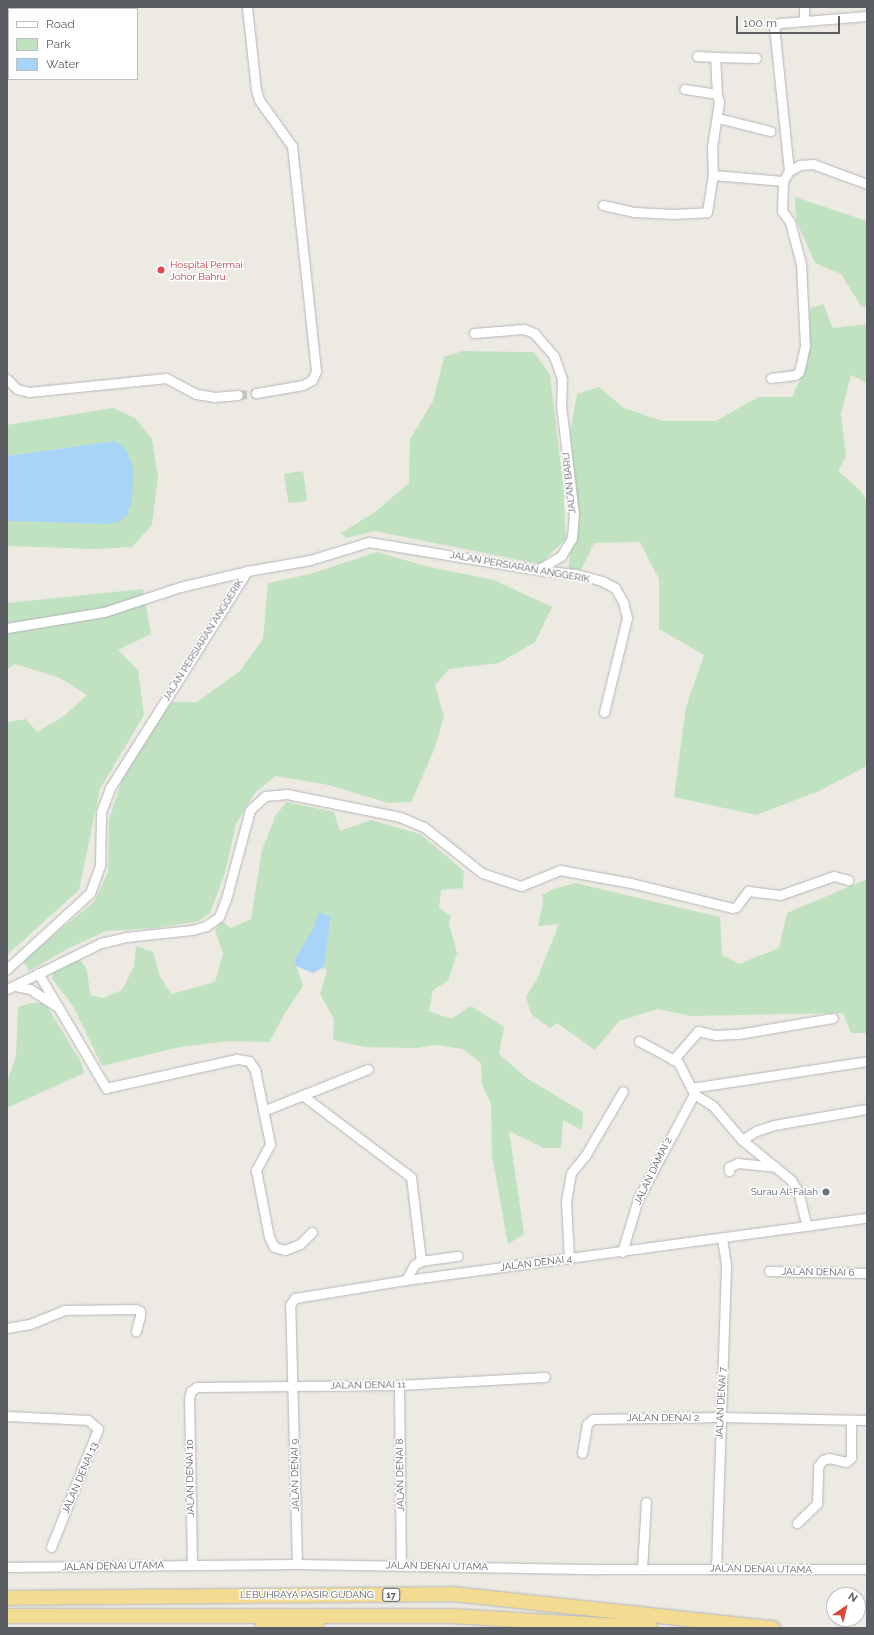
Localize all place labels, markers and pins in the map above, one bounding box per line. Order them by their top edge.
place label: Hospital Permai Johor Bahru [170,258,243,282]
marker: Hospital Permai Johor Bahru [155,264,167,276]
place label: Surau Al-Falah [750,1186,818,1198]
marker: Surau Al-Falah [821,1187,831,1197]

